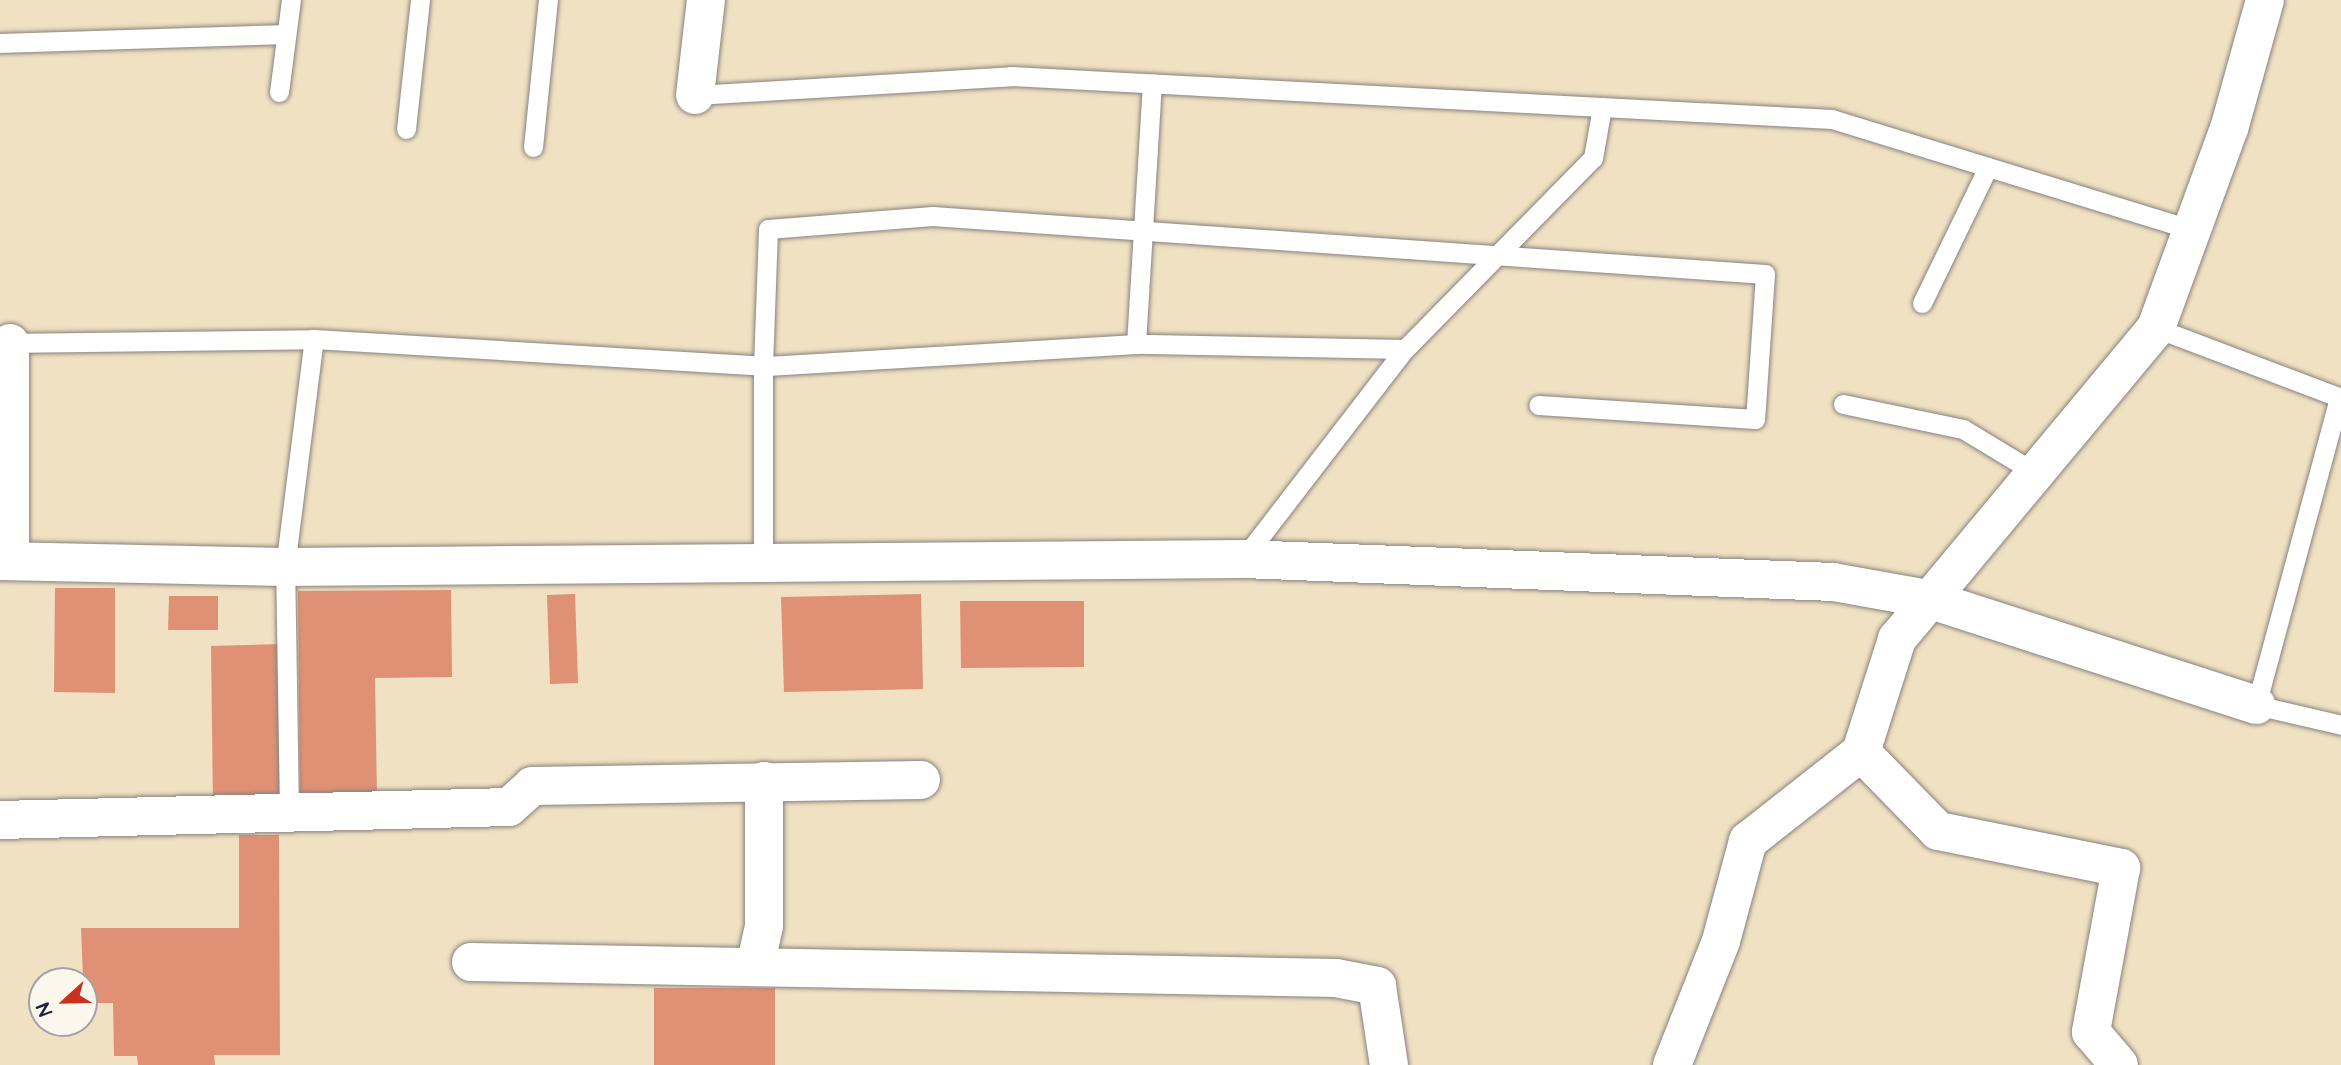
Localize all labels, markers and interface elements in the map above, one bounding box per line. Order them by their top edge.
north arrow [28,967,98,1037]
text: N [30,999,60,1020]

